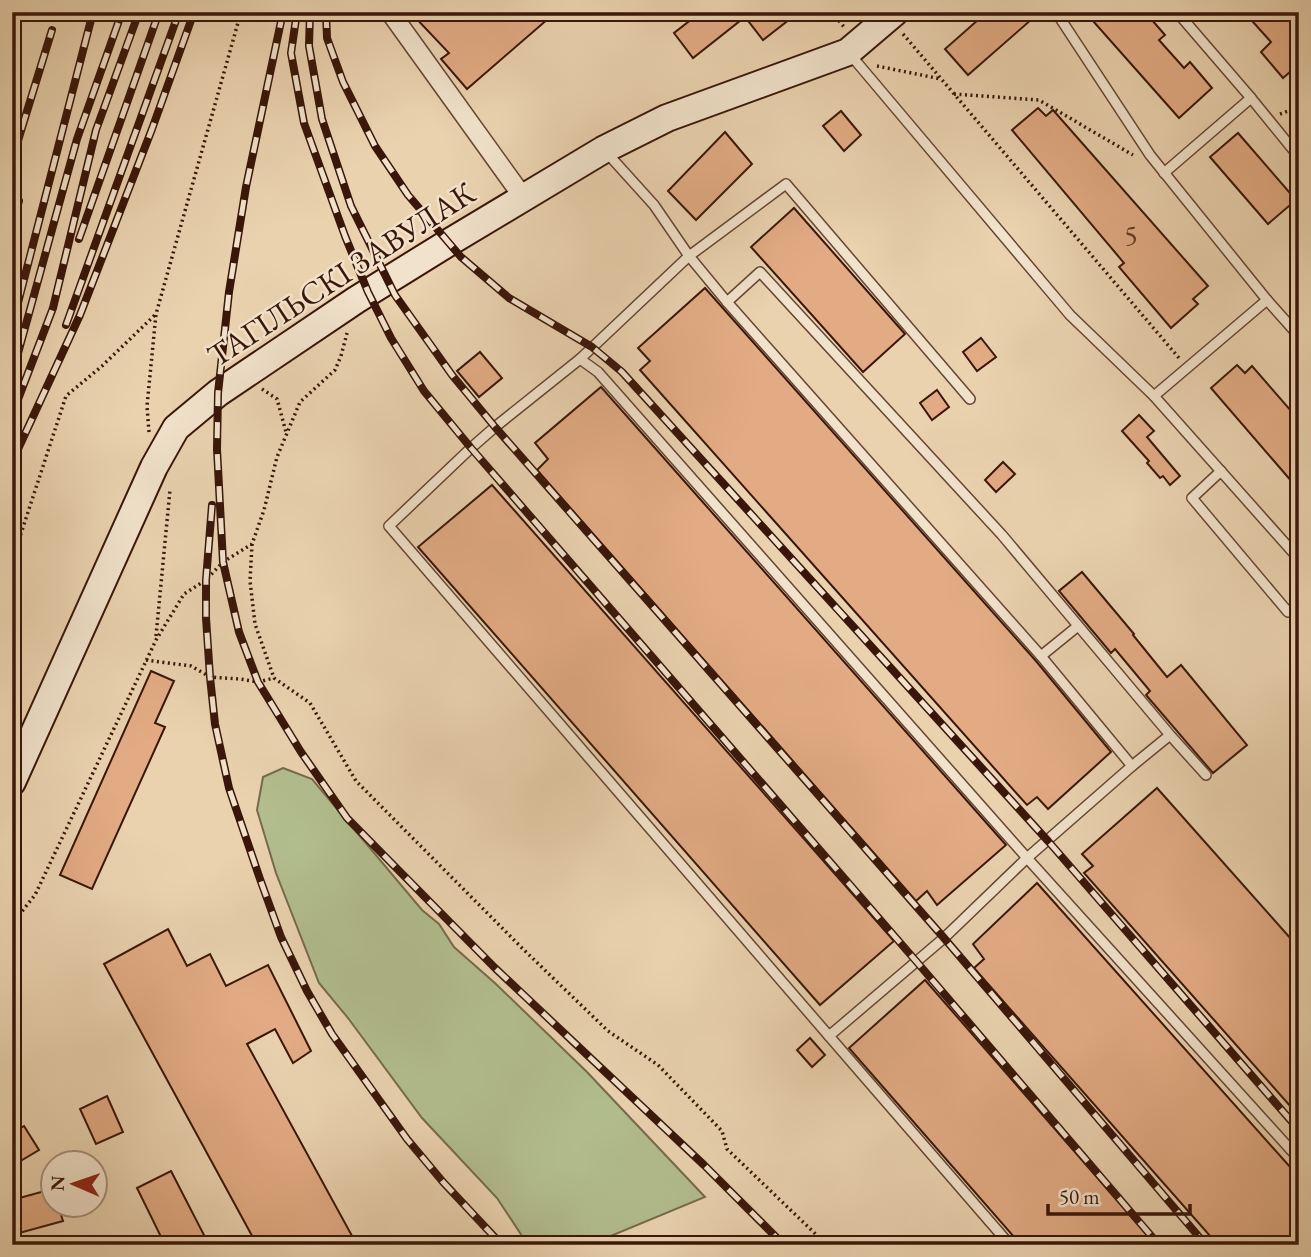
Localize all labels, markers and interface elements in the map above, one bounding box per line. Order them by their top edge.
street label: ТАГІЛЬСКІ ЗАВУЛАК [199,171,484,376]
house number: 5 [1124,217,1138,253]
north arrow [38,1148,108,1218]
scale bar [1048,1173,1190,1217]
text: N [45,1175,70,1192]
text: 50 m [1059,1183,1100,1210]

